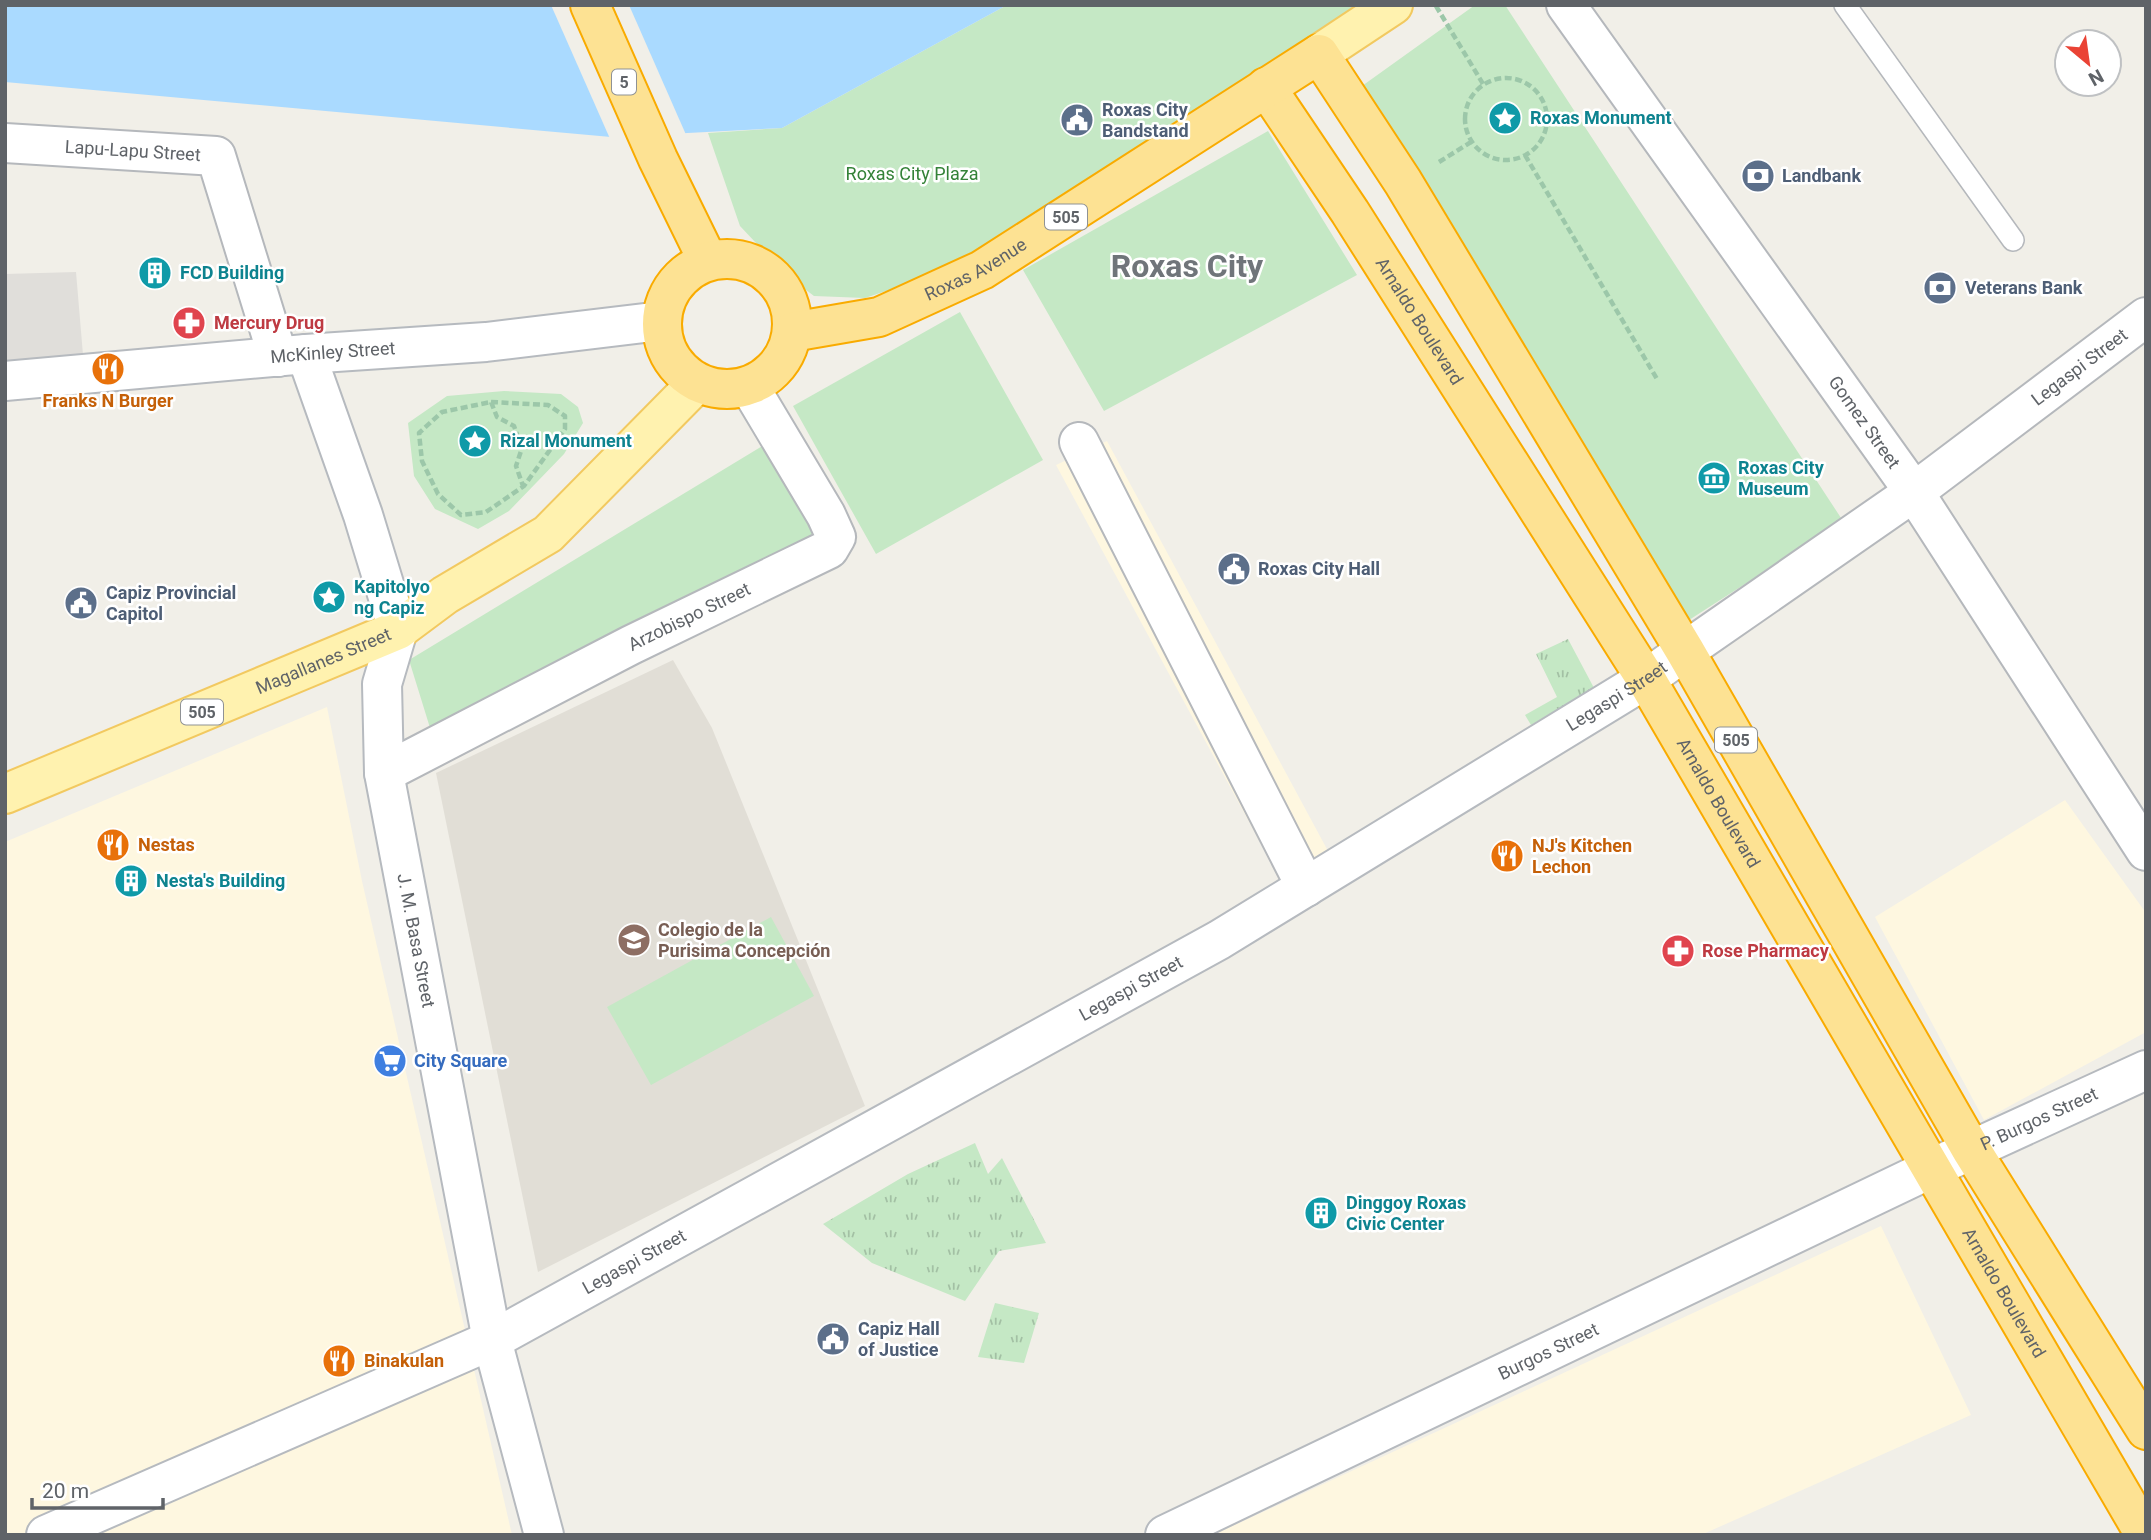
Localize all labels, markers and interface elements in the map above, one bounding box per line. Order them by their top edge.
north arrow [2053,28,2123,98]
text: N [2085,64,2107,91]
road number: 5 [612,69,636,94]
place label: Roxas City Bandstand [1102,99,1189,141]
place icon: Roxas Monument [1486,99,1524,137]
public building icon: Roxas City Bandstand [1058,101,1096,139]
place label: Roxas Monument [1530,107,1672,128]
street label: Lapu-Lapu Street [64,136,201,165]
bank icon: Landbank [1739,157,1777,195]
park label: Roxas City Plaza [846,163,978,184]
place label: Landbank [1782,165,1861,186]
road number: 505 [1045,204,1087,230]
street label: Roxas Avenue [921,233,1030,305]
district label: Roxas City [1111,247,1264,285]
street label: Arnaldo Boulevard [1372,253,1468,389]
building icon: FCD Building [136,254,174,292]
place label: FCD Building [180,262,284,283]
bank icon: Veterans Bank [1921,269,1959,307]
place label: Veterans Bank [1965,277,2083,298]
pharmacy icon: Mercury Drug [170,304,208,342]
place label: Mercury Drug [214,312,324,333]
street label: Legaspi Street [2027,324,2131,410]
street label: McKinley Street [269,337,396,367]
restaurant icon: Franks N Burger [89,350,127,388]
street label: Gomez Street [1824,372,1905,473]
place label: Franks N Burger [43,390,174,411]
place icon: Rizal Monument [456,422,494,460]
place label: Rizal Monument [500,430,632,451]
place label: Roxas City Museum [1738,457,1825,499]
museum icon: Roxas City Museum [1695,459,1733,497]
public building icon: Roxas City Hall [1215,550,1253,588]
place label: Roxas City Hall [1258,558,1380,579]
place label: Kapitolyo ng Capiz [354,576,430,618]
place icon: Kapitolyo ng Capiz [310,578,348,616]
street label: Arzobispo Street [625,578,754,655]
place label: Capiz Provincial Capitol [106,582,236,624]
public building icon: Capiz Provincial Capitol [62,584,100,622]
street label: Magallanes Street [252,623,394,698]
street label: Legaspi Street [1562,656,1671,735]
road number: 505 [181,699,223,724]
road number: 505 [1715,727,1757,752]
street label: Arnaldo Boulevard [1673,734,1765,871]
restaurant icon: Nestas [94,826,132,864]
place label: Nestas [138,834,195,855]
place label: NJ's Kitchen Lechon [1532,835,1632,877]
restaurant icon: NJ's Kitchen Lechon [1488,837,1526,875]
building icon: Nesta's Building [112,862,150,900]
place label: Nesta's Building [156,870,285,891]
street label: J. M. Basa Street [393,872,439,1010]
place label: Colegio de la Purisima Concepción [658,919,830,961]
school or university icon: Colegio de la Purisima Concepción [615,921,653,959]
pharmacy icon: Rose Pharmacy [1659,932,1697,970]
place label: Rose Pharmacy [1702,940,1830,961]
street label: Legaspi Street [1075,951,1186,1025]
supermarket icon: City Square [371,1042,409,1080]
place label: City Square [414,1050,508,1071]
street label: P. Burgos Street [1977,1083,2101,1154]
place label: Dinggoy Roxas Civic Center [1346,1192,1466,1234]
building icon: Dinggoy Roxas Civic Center [1302,1194,1340,1232]
street label: Legaspi Street [578,1224,689,1298]
street label: Arnaldo Boulevard [1958,1224,2050,1361]
place label: Capiz Hall of Justice [858,1318,940,1360]
street label: Burgos Street [1495,1318,1602,1384]
public building icon: Capiz Hall of Justice [814,1320,852,1358]
restaurant icon: Binakulan [320,1342,358,1380]
place label: Binakulan [364,1350,444,1371]
scale bar [32,1466,163,1510]
text: 20 m [42,1479,89,1503]

